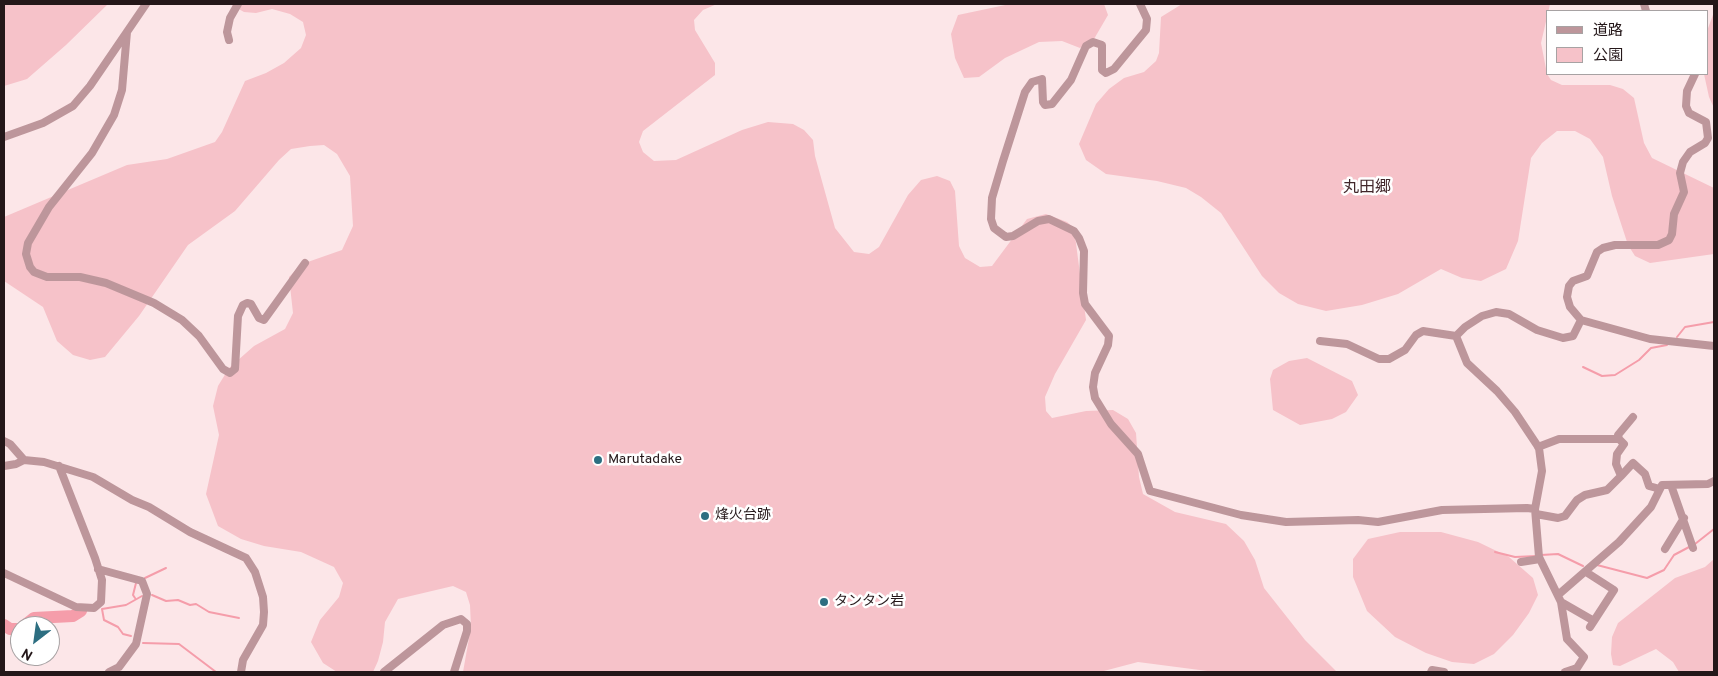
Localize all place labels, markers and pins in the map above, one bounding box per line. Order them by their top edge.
place label: Marutadake [608,452,682,468]
marker: Marutadake [592,454,604,466]
place label: 烽火台跡 [715,508,771,524]
marker: 烽火台跡 [699,510,711,522]
place label: タンタン岩 [834,594,904,610]
marker: タンタン岩 [818,596,830,608]

